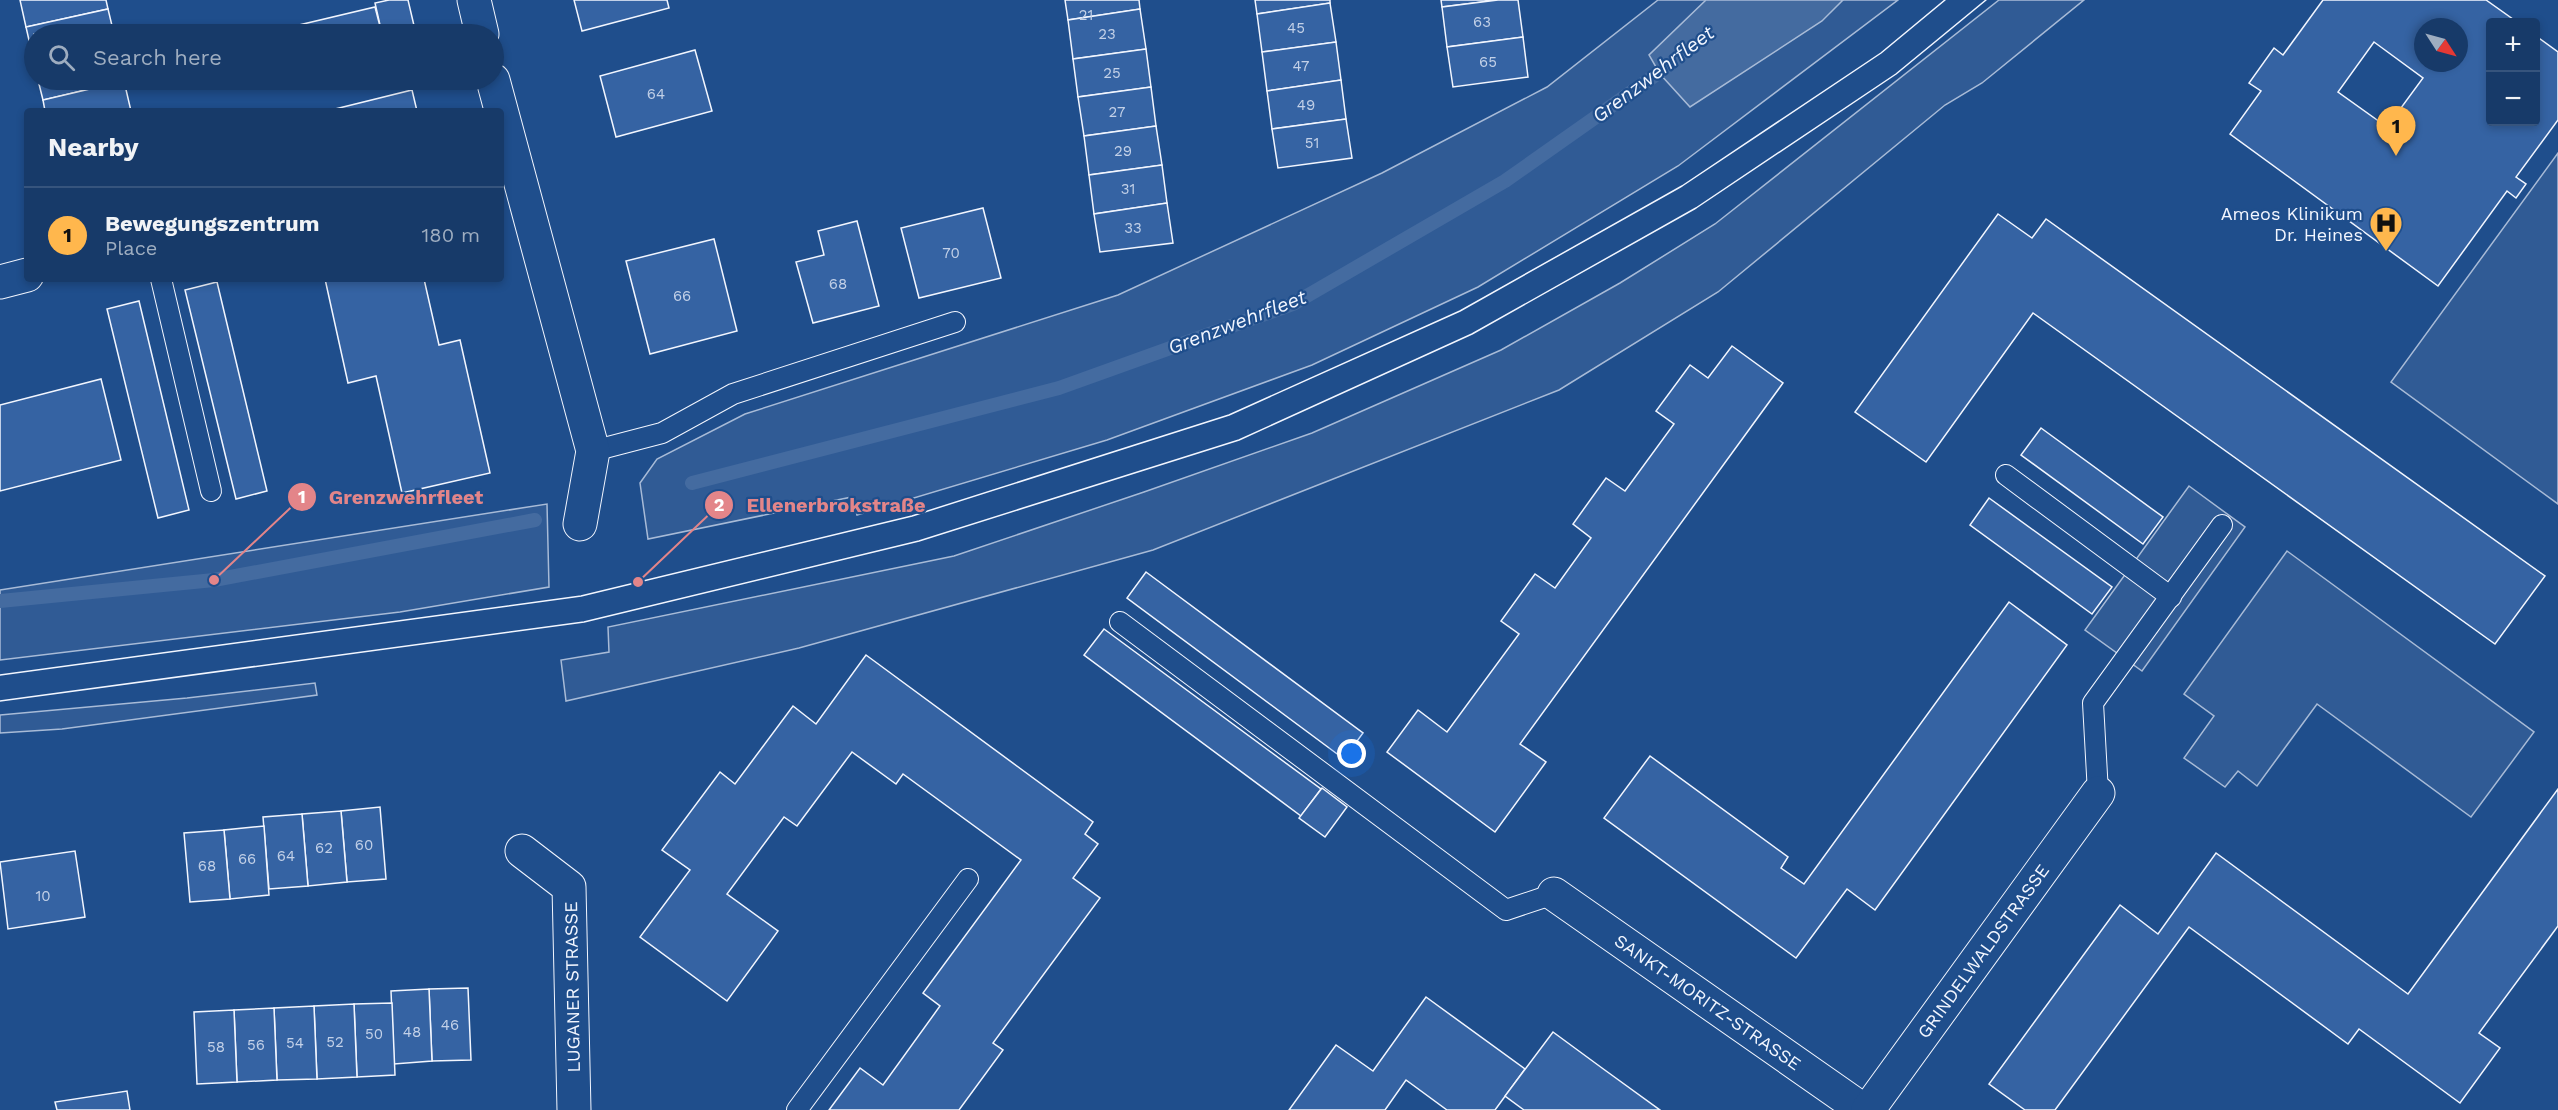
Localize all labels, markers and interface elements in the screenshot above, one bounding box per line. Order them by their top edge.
house number: 21 [1079,6,1093,24]
house number: 63 [1473,13,1491,31]
north arrow [2414,18,2468,72]
map controls [2486,18,2540,126]
button: + [2486,18,2540,72]
house number: 45 [1287,19,1305,37]
water label: Grenzwehrfleet [1587,20,1719,128]
search box [24,24,504,90]
house number: 23 [1098,25,1116,43]
icon: search [45,41,78,74]
text: Search here [93,45,222,70]
house number: 65 [1479,53,1497,71]
house number: 47 [1293,57,1309,75]
house number: 25 [1103,64,1121,82]
button: − [2486,72,2540,126]
house number: 64 [647,85,665,103]
house number: 49 [1297,96,1315,114]
house number: 27 [1109,103,1125,121]
pin: 1 [2376,106,2416,156]
text: Nearby [48,132,139,162]
house number: 51 [1305,134,1319,152]
house number: 29 [1114,142,1132,160]
house number: 31 [1121,180,1135,198]
place label: Ameos Klinikum Dr. Heines [2221,203,2363,245]
hospital icon: Ameos Klinikum Dr. Heines [2368,205,2404,252]
text: Bewegungszentrum [105,211,319,236]
house number: 33 [1124,219,1142,237]
text: 1 [63,223,72,247]
text: 180 m [422,223,480,247]
text: Place [105,236,157,260]
house number: 70 [942,244,960,262]
house number: 68 [829,275,847,293]
water label: Grenzwehrfleet [1164,284,1311,359]
house number: 66 [673,287,691,305]
callout: Grenzwehrfleet [287,478,495,516]
text: Grenzwehrfleet [329,485,483,509]
text: 1 [298,486,306,507]
callout: Ellenerbrokstraße [704,486,938,524]
text: Ellenerbrokstraße [746,493,926,517]
text: 2 [714,494,724,515]
your location [1337,739,1366,768]
house number: 60 [355,836,373,854]
house number: 62 [315,839,333,857]
house number: 64 [277,847,295,865]
house number: 66 [238,850,256,868]
house number: 68 [198,857,216,875]
street label: GRINDELWALDSTRASSE [1913,860,2053,1042]
house number: 10 [35,887,51,905]
street label: LUGANER STRASSE [560,901,584,1073]
street label: SANKT-MORITZ-STRASSE [1611,930,1805,1074]
house number: 46 [441,1016,459,1034]
house number: 48 [403,1023,421,1041]
house number: 50 [365,1025,383,1043]
house number: 52 [326,1033,344,1051]
house number: 54 [286,1034,304,1052]
house number: 56 [247,1036,265,1054]
house number: 58 [207,1038,225,1056]

